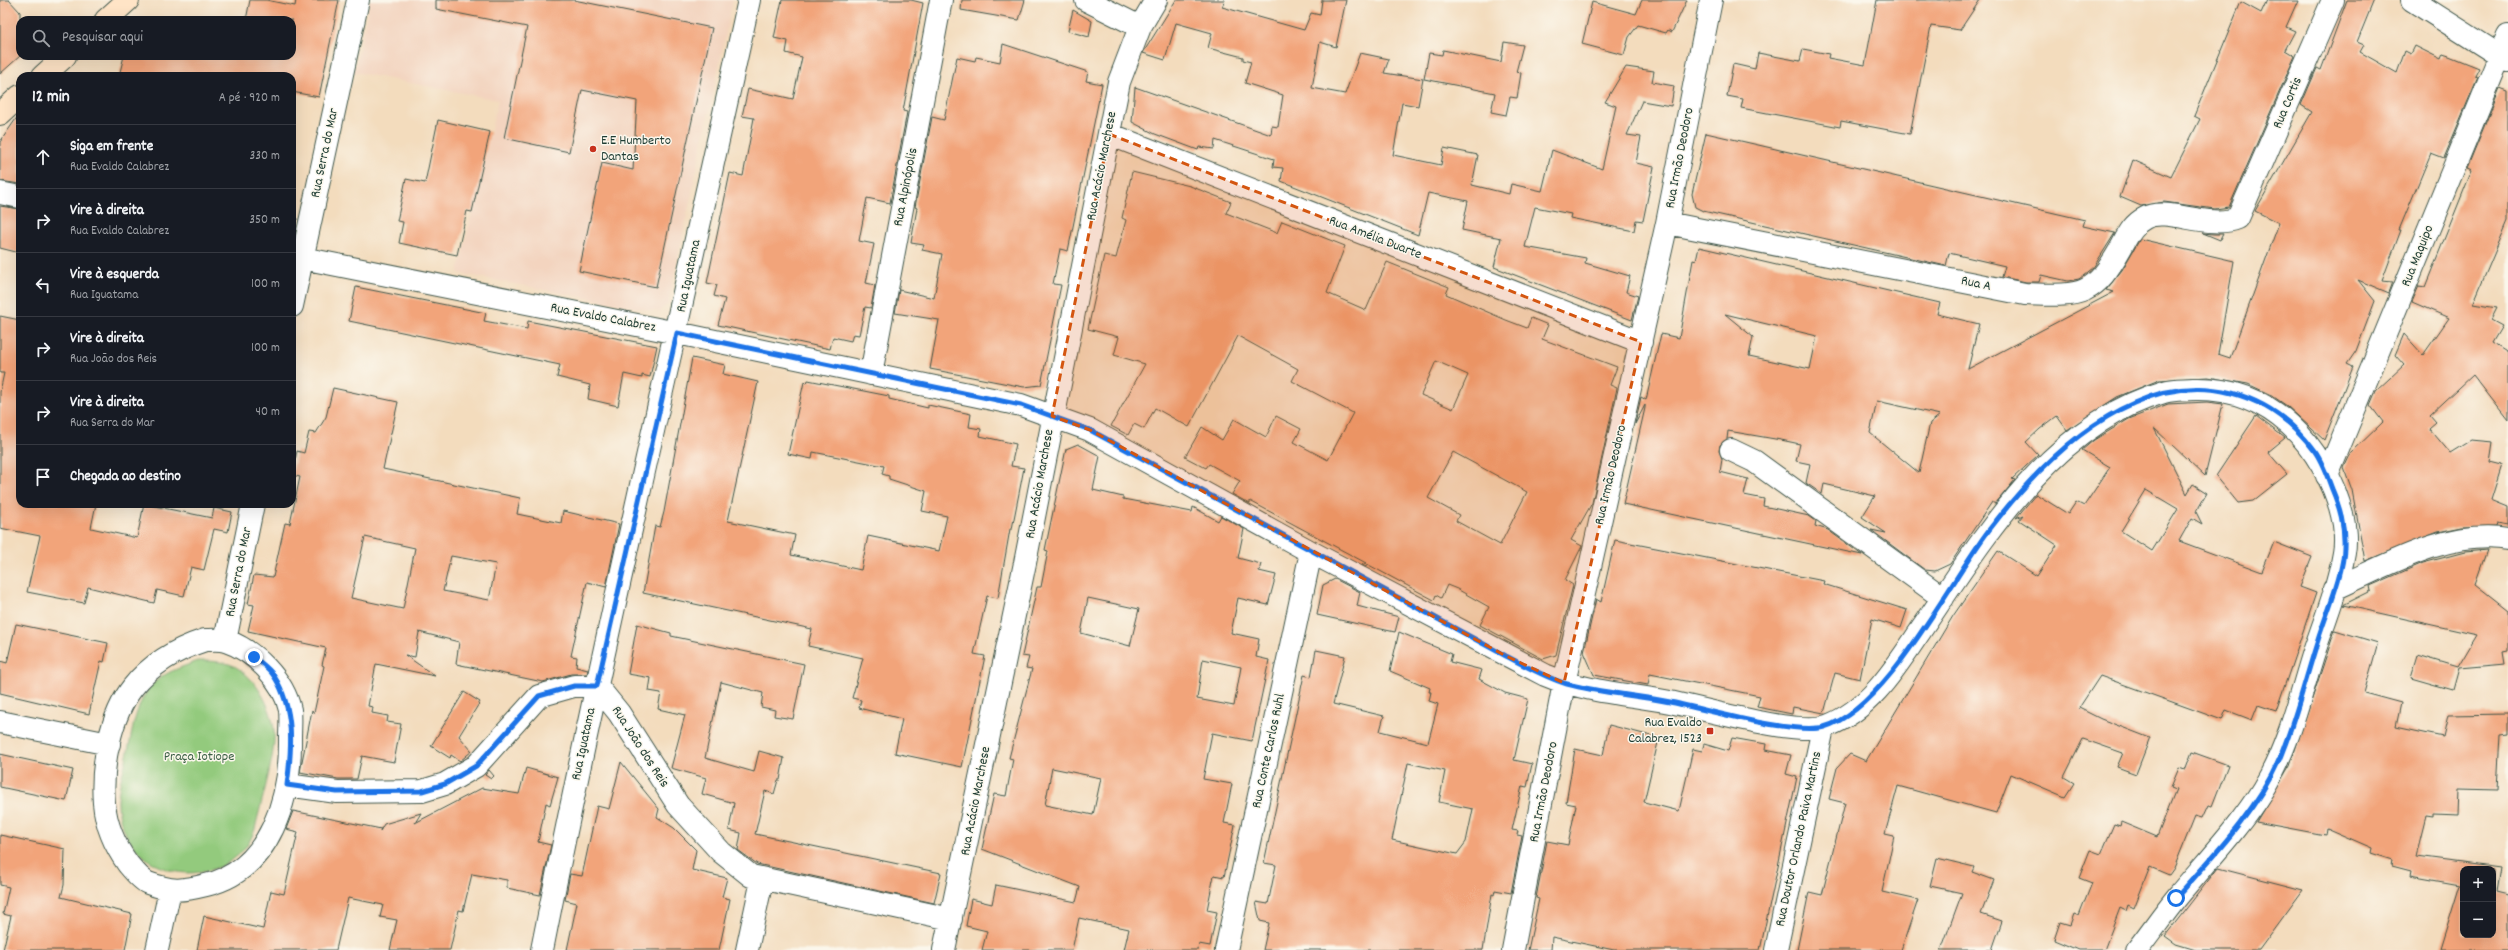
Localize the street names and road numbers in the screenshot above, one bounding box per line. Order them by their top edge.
street label: Rua Cortis [2268,74,2308,132]
street label: Rua Serra do Mar [306,106,344,200]
street label: Rua Irmão Deodoro [1660,106,1700,210]
street label: Rua Acácio Marchese [1082,110,1122,222]
street label: Rua Alpinópolis [889,146,923,228]
street label: Rua Amélia Duarte [1326,211,1424,265]
street label: Rua Maquipo [2397,222,2439,290]
street label: Rua Iguatama [672,238,707,314]
street label: Rua A [1959,271,1993,297]
street label: Rua Evaldo Calabrez [549,298,658,338]
street label: Rua Irmão Deodoro [1590,423,1632,527]
street label: Rua Acácio Marchese [1021,428,1059,540]
street label: Rua Serra do Mar [220,525,258,619]
street label: Rua Conte Carlos Ruhl [1247,691,1291,810]
street label: Rua João dos Reis [606,702,674,792]
street label: Rua Iguatama [567,706,602,782]
street label: Rua Irmão Deodoro [1524,740,1564,844]
street label: Rua Acácio Marchese [956,745,996,857]
street label: Rua Doutor Orlando Paiva Martins [1771,749,1827,928]

